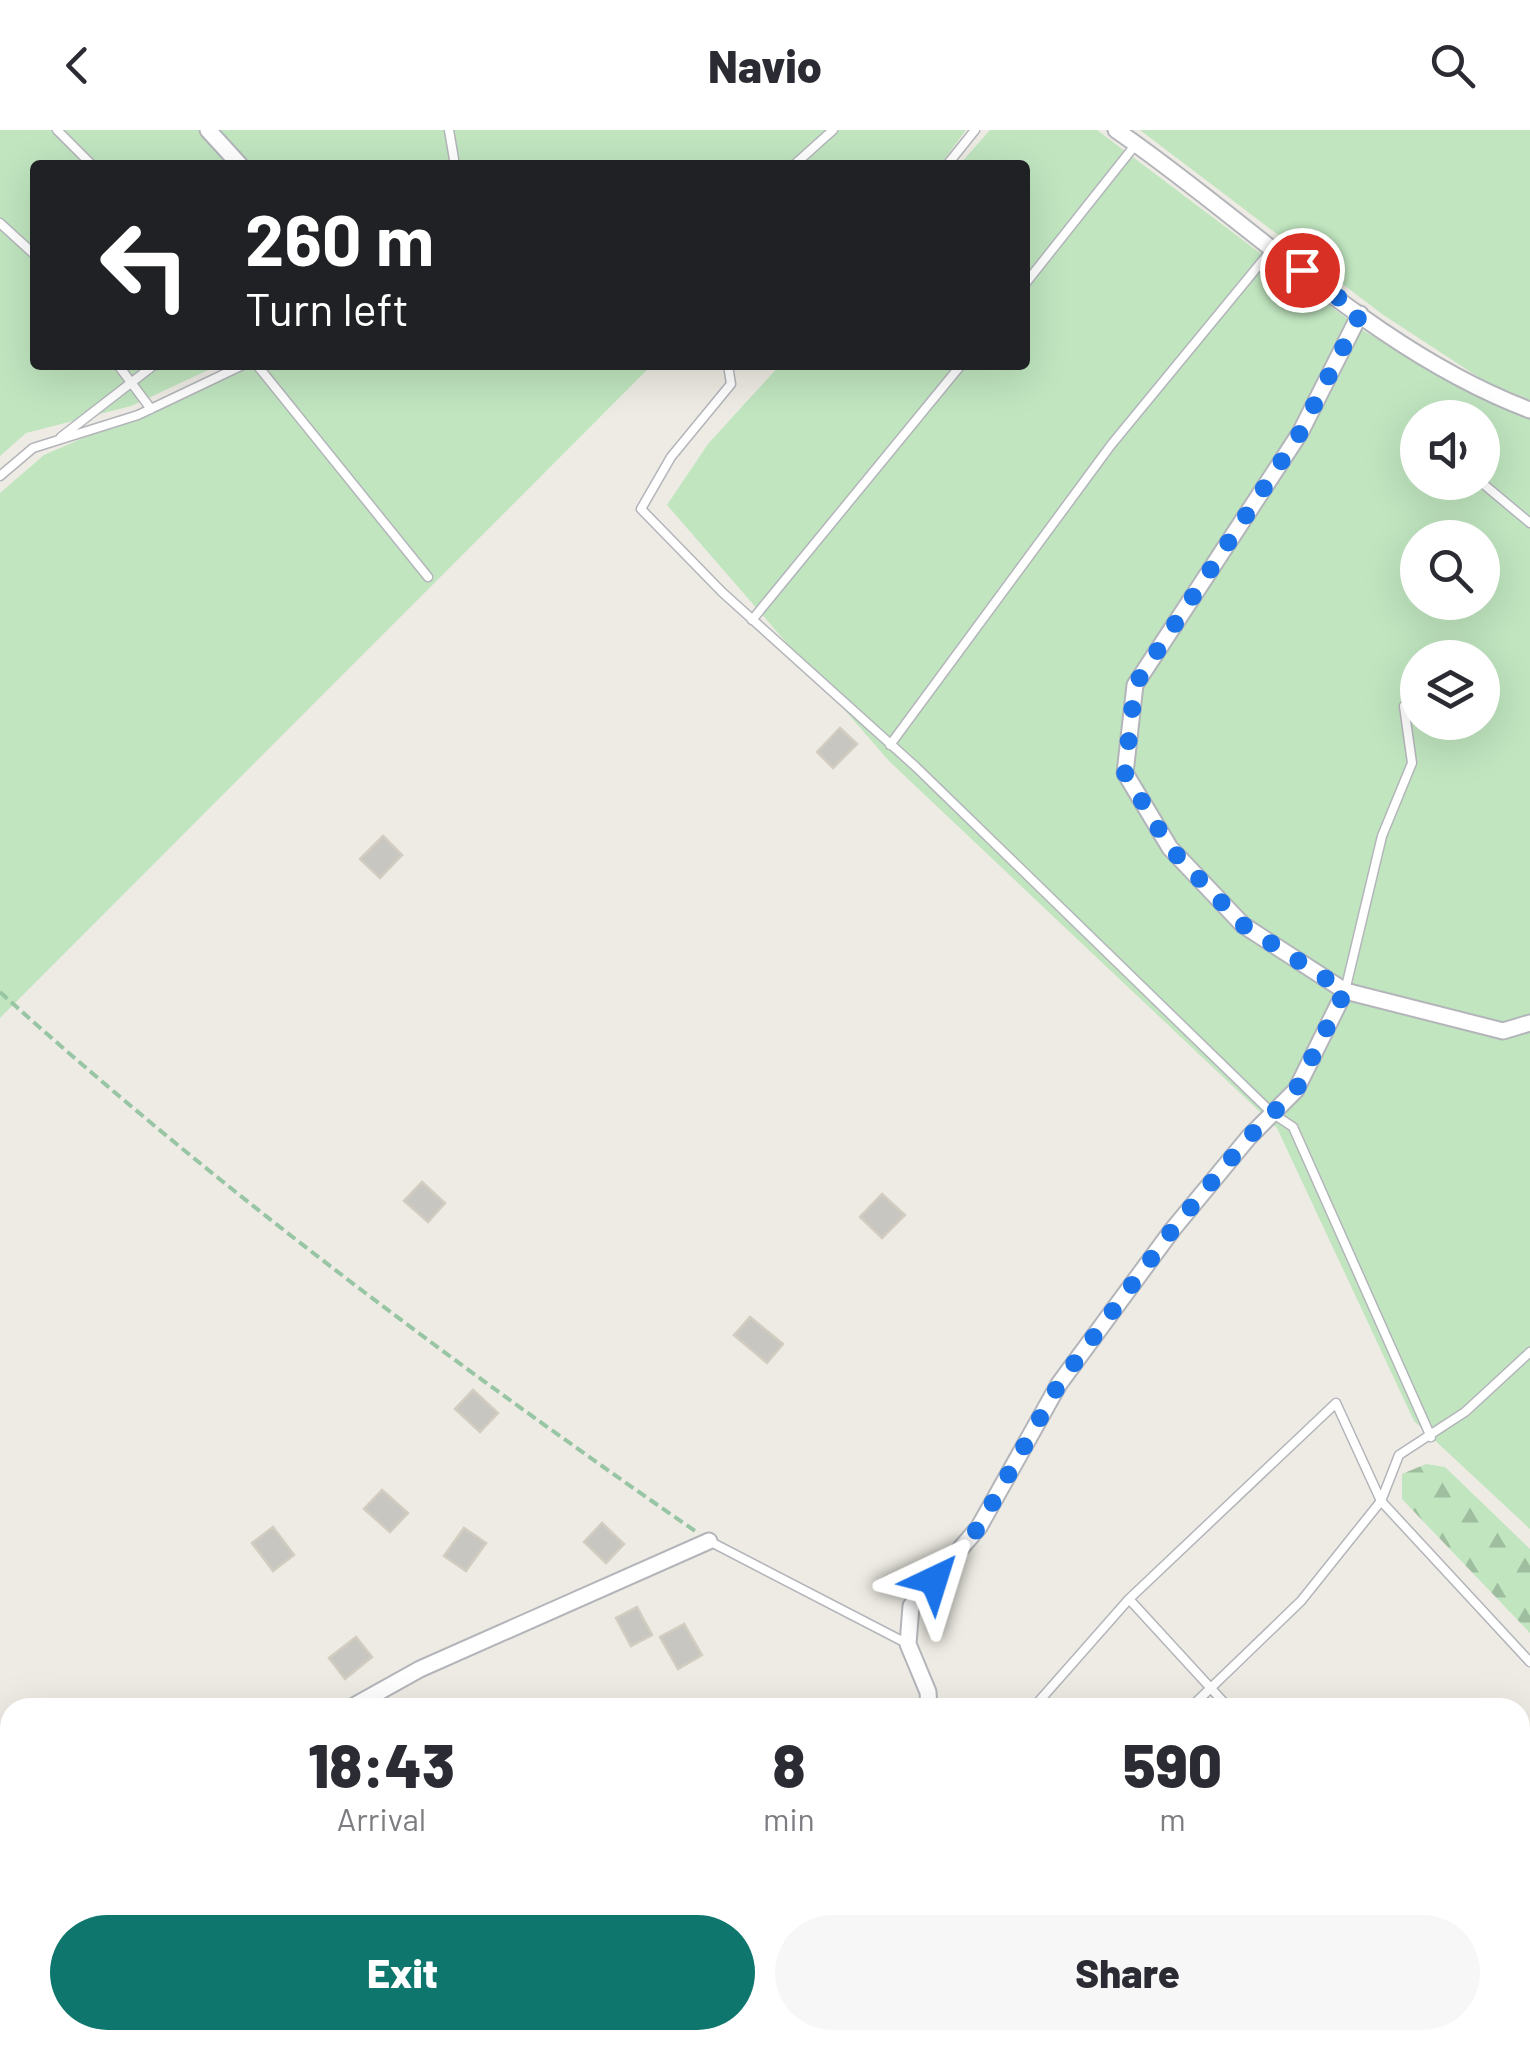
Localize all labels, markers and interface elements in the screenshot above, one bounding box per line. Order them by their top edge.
icon: back [50,38,105,93]
text: Navio [708,38,822,92]
icon: search [1425,38,1480,93]
text: 260 m [245,196,434,280]
icon: left [80,200,210,330]
pin [1260,228,1345,313]
icon: arrive [1275,243,1330,298]
text: Turn left [245,281,409,335]
map controls [1400,400,1500,740]
button: sound [1400,400,1500,500]
button: search [1400,520,1500,620]
button: layers [1400,640,1500,740]
position arrow [882,1528,986,1632]
text: 18:43 [308,1728,455,1800]
text: 8 [772,1728,805,1800]
text: 590 [1123,1728,1222,1800]
text: Arrival [337,1799,426,1837]
text: min [763,1799,815,1837]
text: m [1159,1799,1186,1837]
button: Exit [50,1915,755,2030]
button: Share [775,1915,1480,2030]

